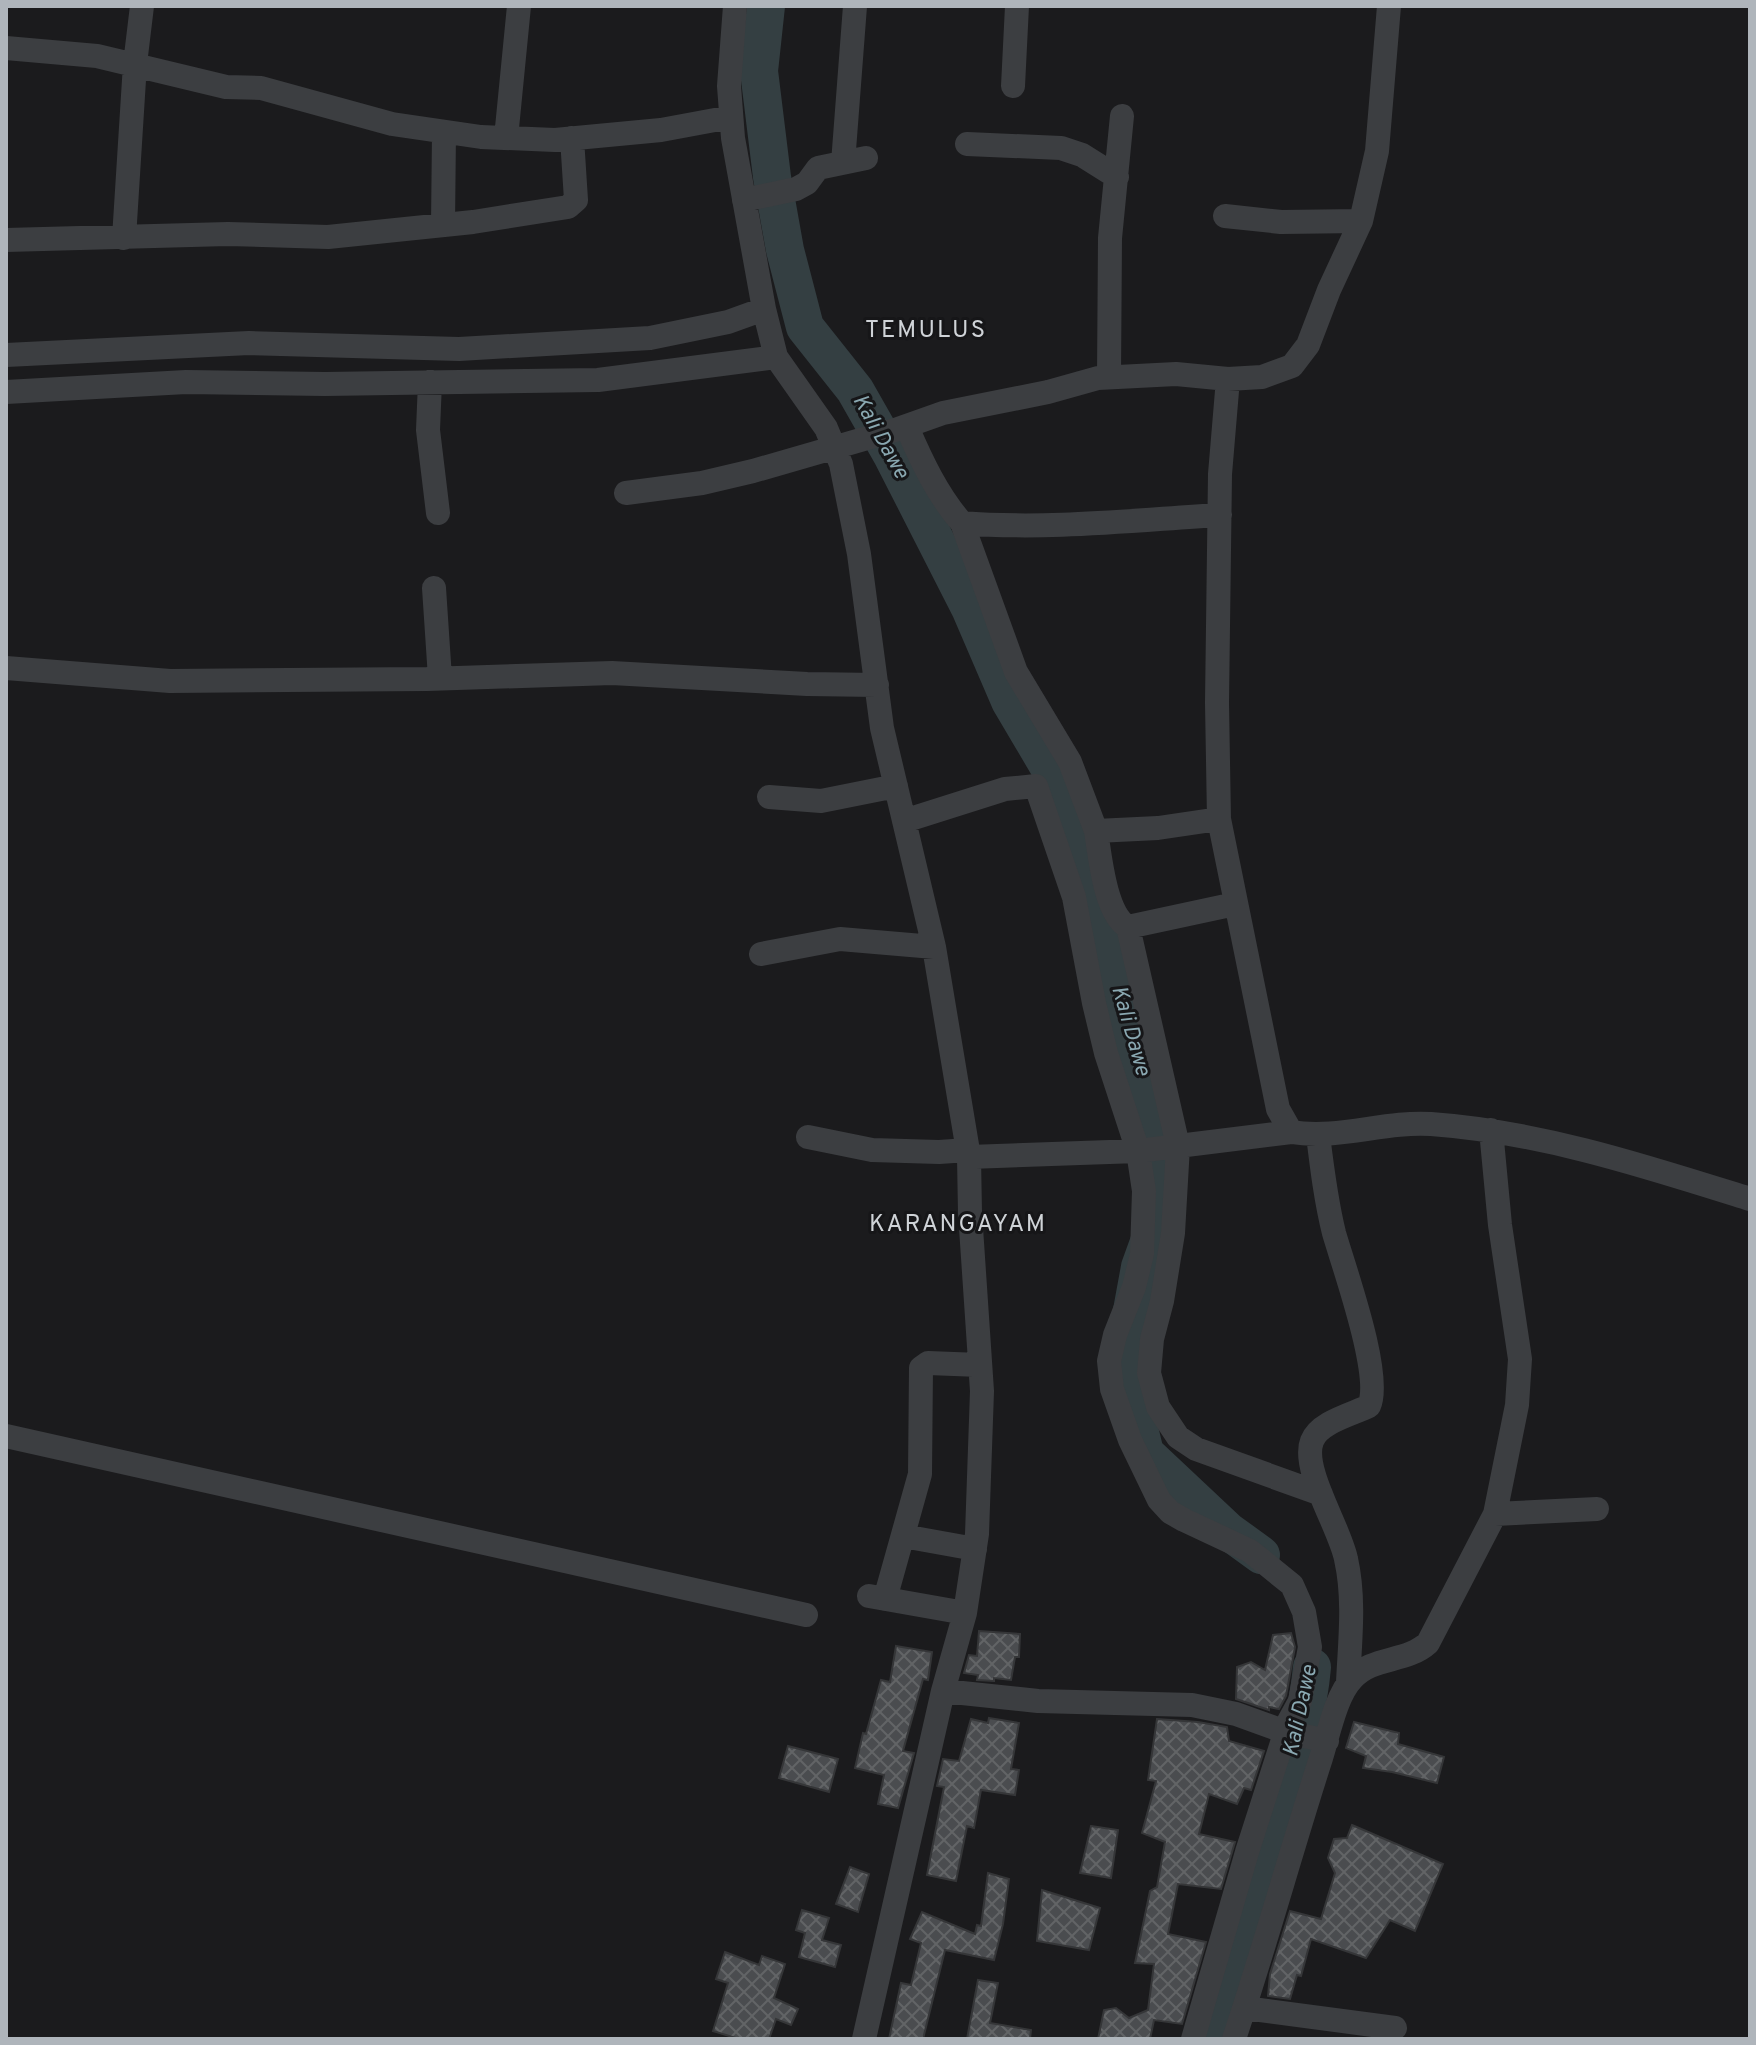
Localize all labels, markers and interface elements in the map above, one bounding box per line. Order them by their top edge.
district label: TEMULUS [865,316,987,346]
water label: Kali Dawe [846,390,915,485]
water label: Kali Dawe [1104,983,1156,1080]
district label: KARANGAYAM [869,1210,1047,1240]
water label: Kali Dawe [1278,1662,1324,1759]

